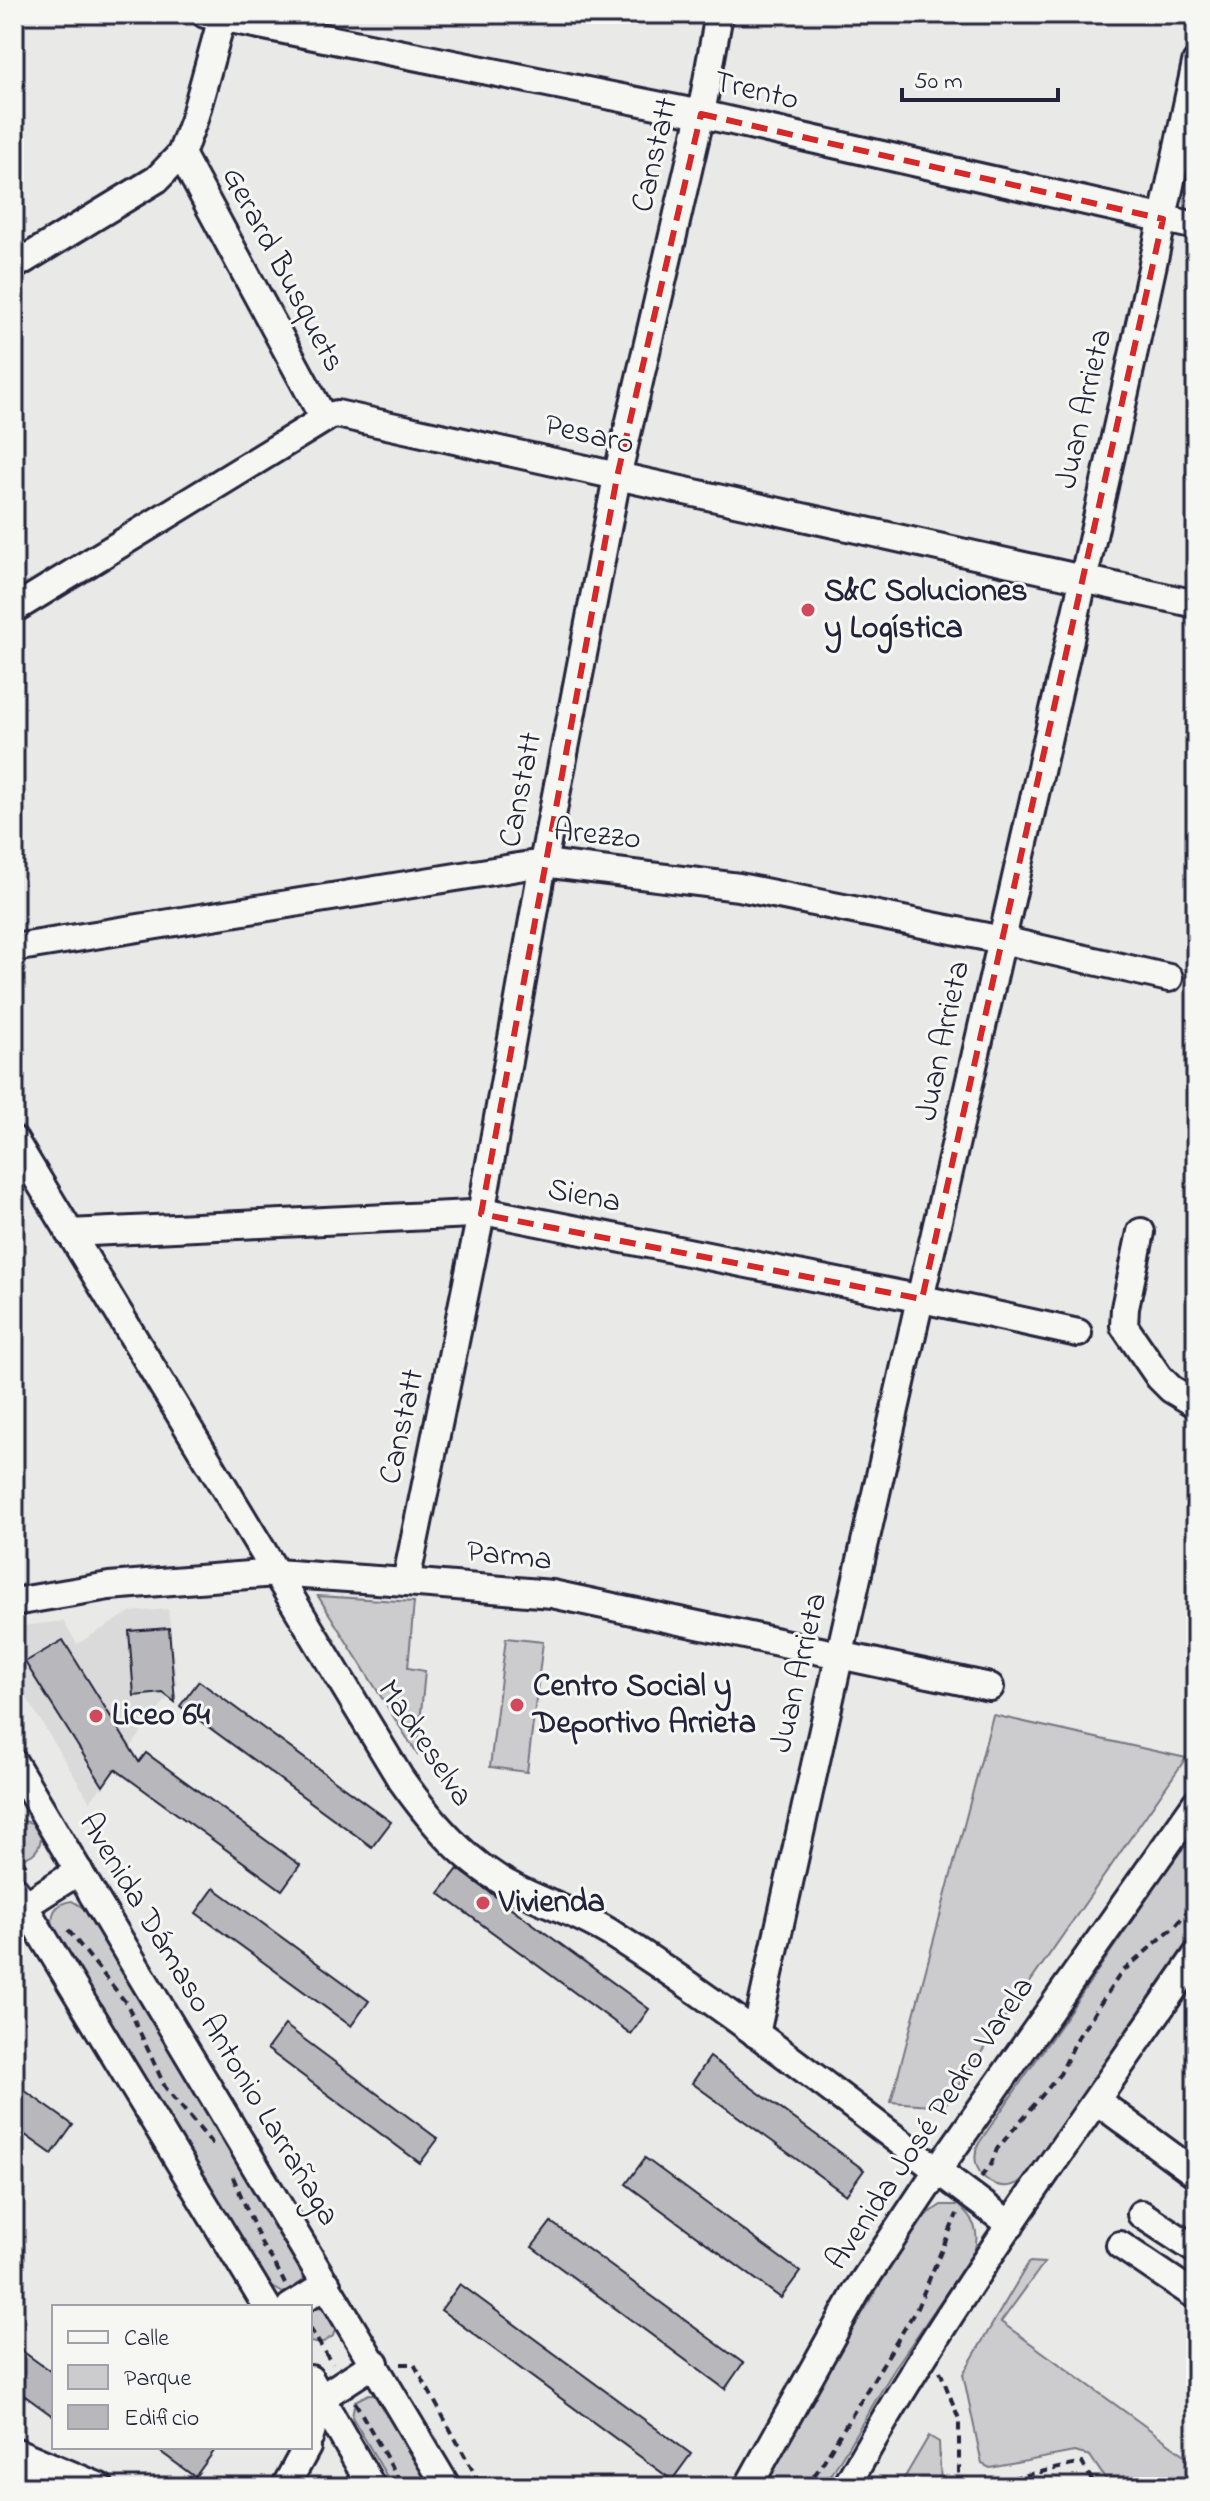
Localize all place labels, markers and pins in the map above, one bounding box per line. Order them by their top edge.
place label: S&C Soluciones y Logística [824,569,1028,654]
marker: S&C Soluciones y Logística [799,601,817,619]
place label: Centro Social y Deportivo Arrieta [531,1664,756,1748]
place label: Liceo 64 [112,1693,211,1740]
marker: Centro Social y Deportivo Arrieta [508,1696,526,1714]
marker: Liceo 64 [87,1707,105,1725]
place label: Vivienda [498,1880,605,1927]
marker: Vivienda [474,1894,492,1912]

